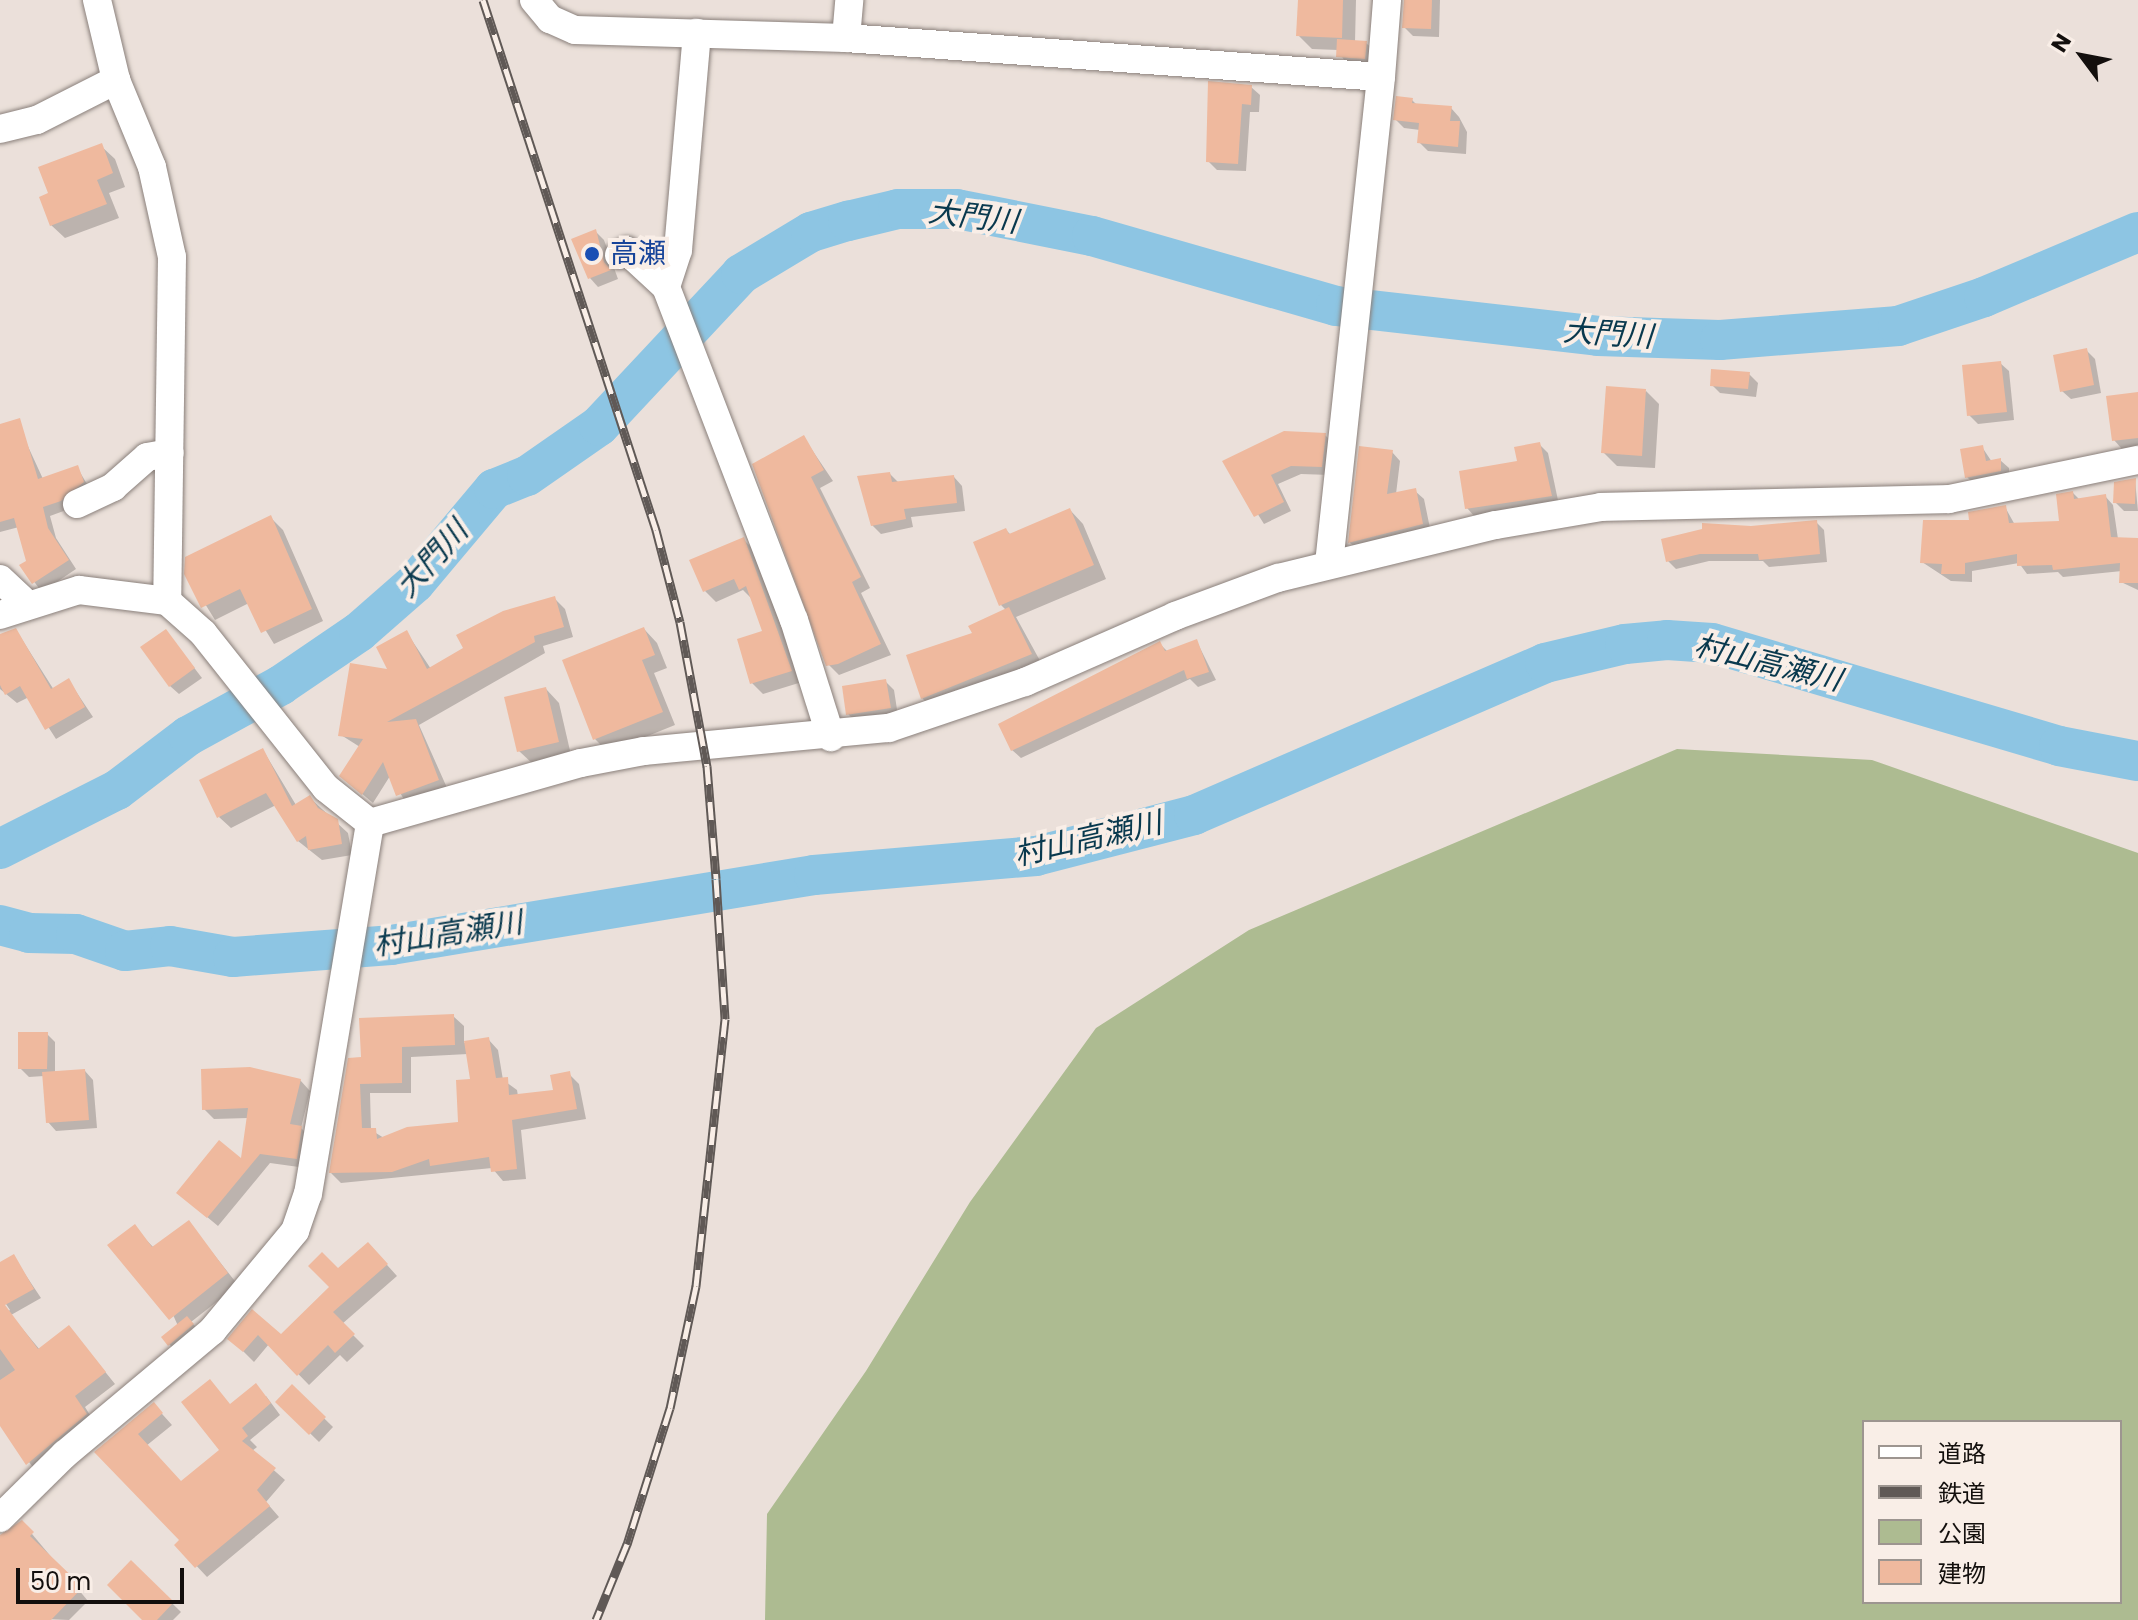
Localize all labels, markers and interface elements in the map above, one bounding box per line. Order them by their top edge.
north arrow [2042,16,2122,96]
text: N [2044,28,2079,58]
water label: 大門川 [926,194,1020,240]
place label: 高瀬 [610,237,666,271]
marker: 高瀬 [581,243,603,265]
water label: 大門川 [1562,313,1654,355]
water label: 大門川 [389,514,475,604]
water label: 村山高瀬川 [1691,627,1845,699]
water label: 村山高瀬川 [1011,805,1165,873]
water label: 村山高瀬川 [371,904,525,964]
legend [1862,1420,2122,1604]
text: 道路 [1938,1437,1986,1470]
text: 鉄道 [1938,1477,1986,1510]
text: 公園 [1938,1517,1986,1550]
scale bar [20,1552,188,1602]
text: 建物 [1938,1557,1986,1590]
text: 50 m [30,1565,91,1598]

